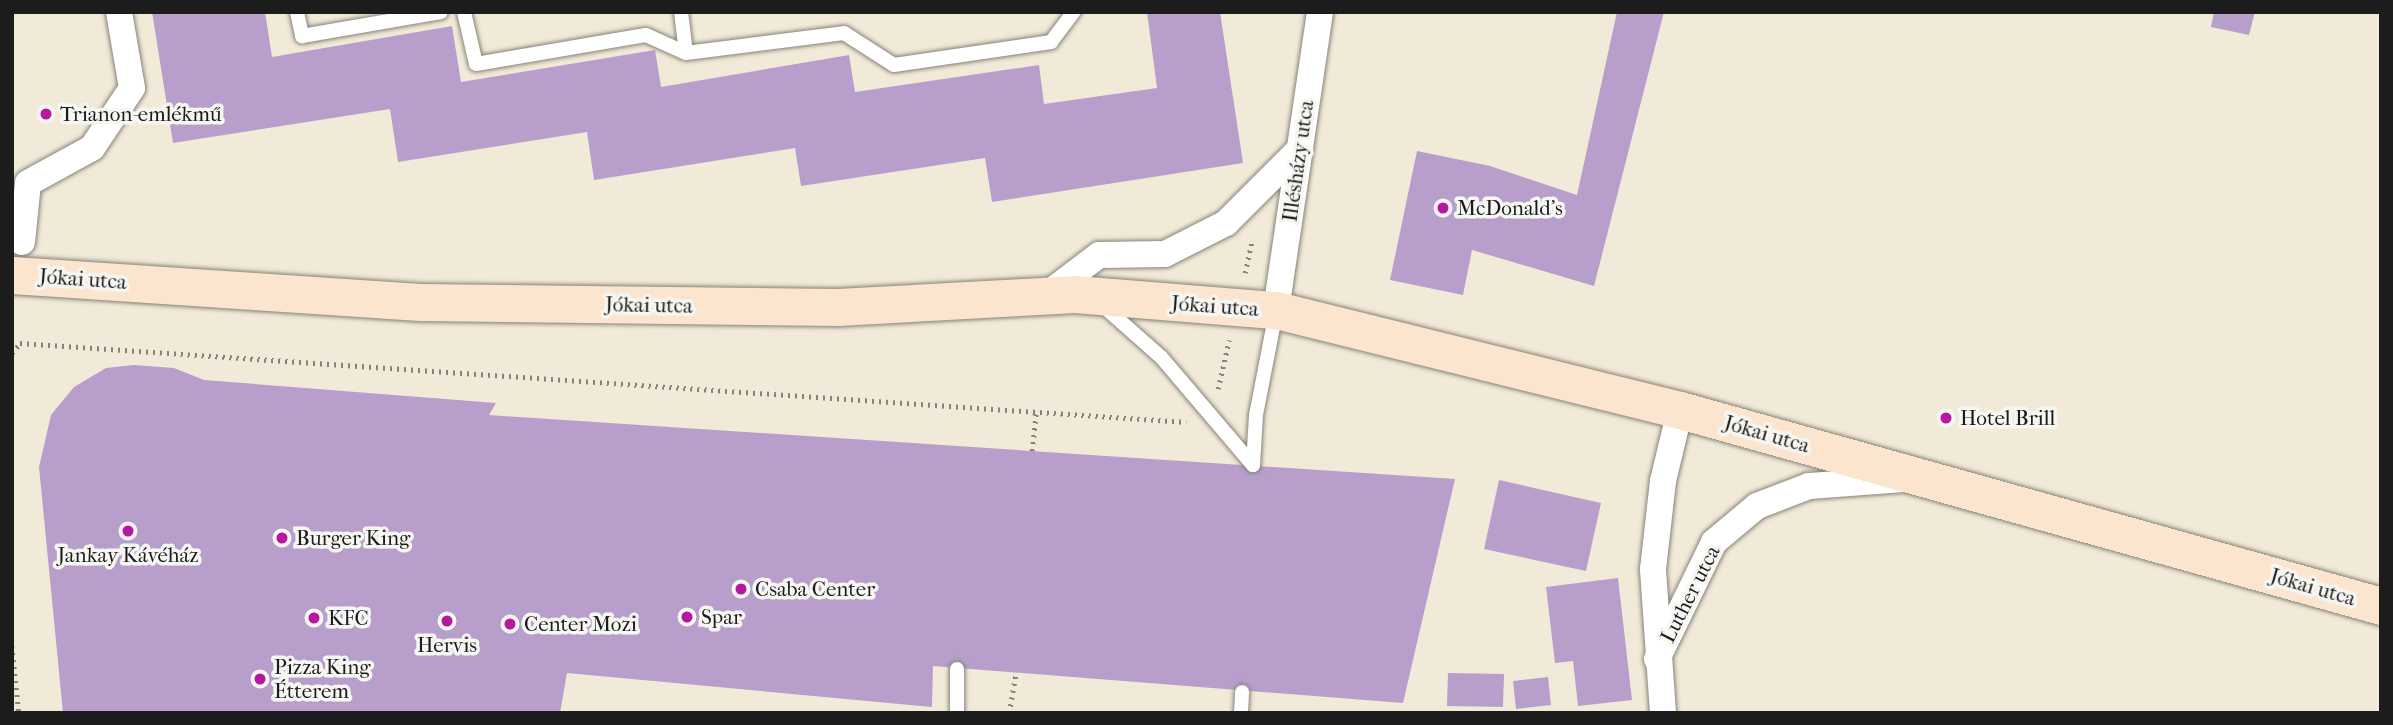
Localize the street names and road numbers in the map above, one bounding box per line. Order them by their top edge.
street label: Illésházy utca [1277,99,1319,223]
street label: Jókai utca [39,263,127,295]
street label: Jókai utca [1171,290,1259,322]
street label: Jókai utca [605,292,693,318]
street label: Jókai utca [1722,410,1812,458]
street label: Luther utca [1655,541,1725,647]
street label: Jókai utca [2268,563,2358,611]

